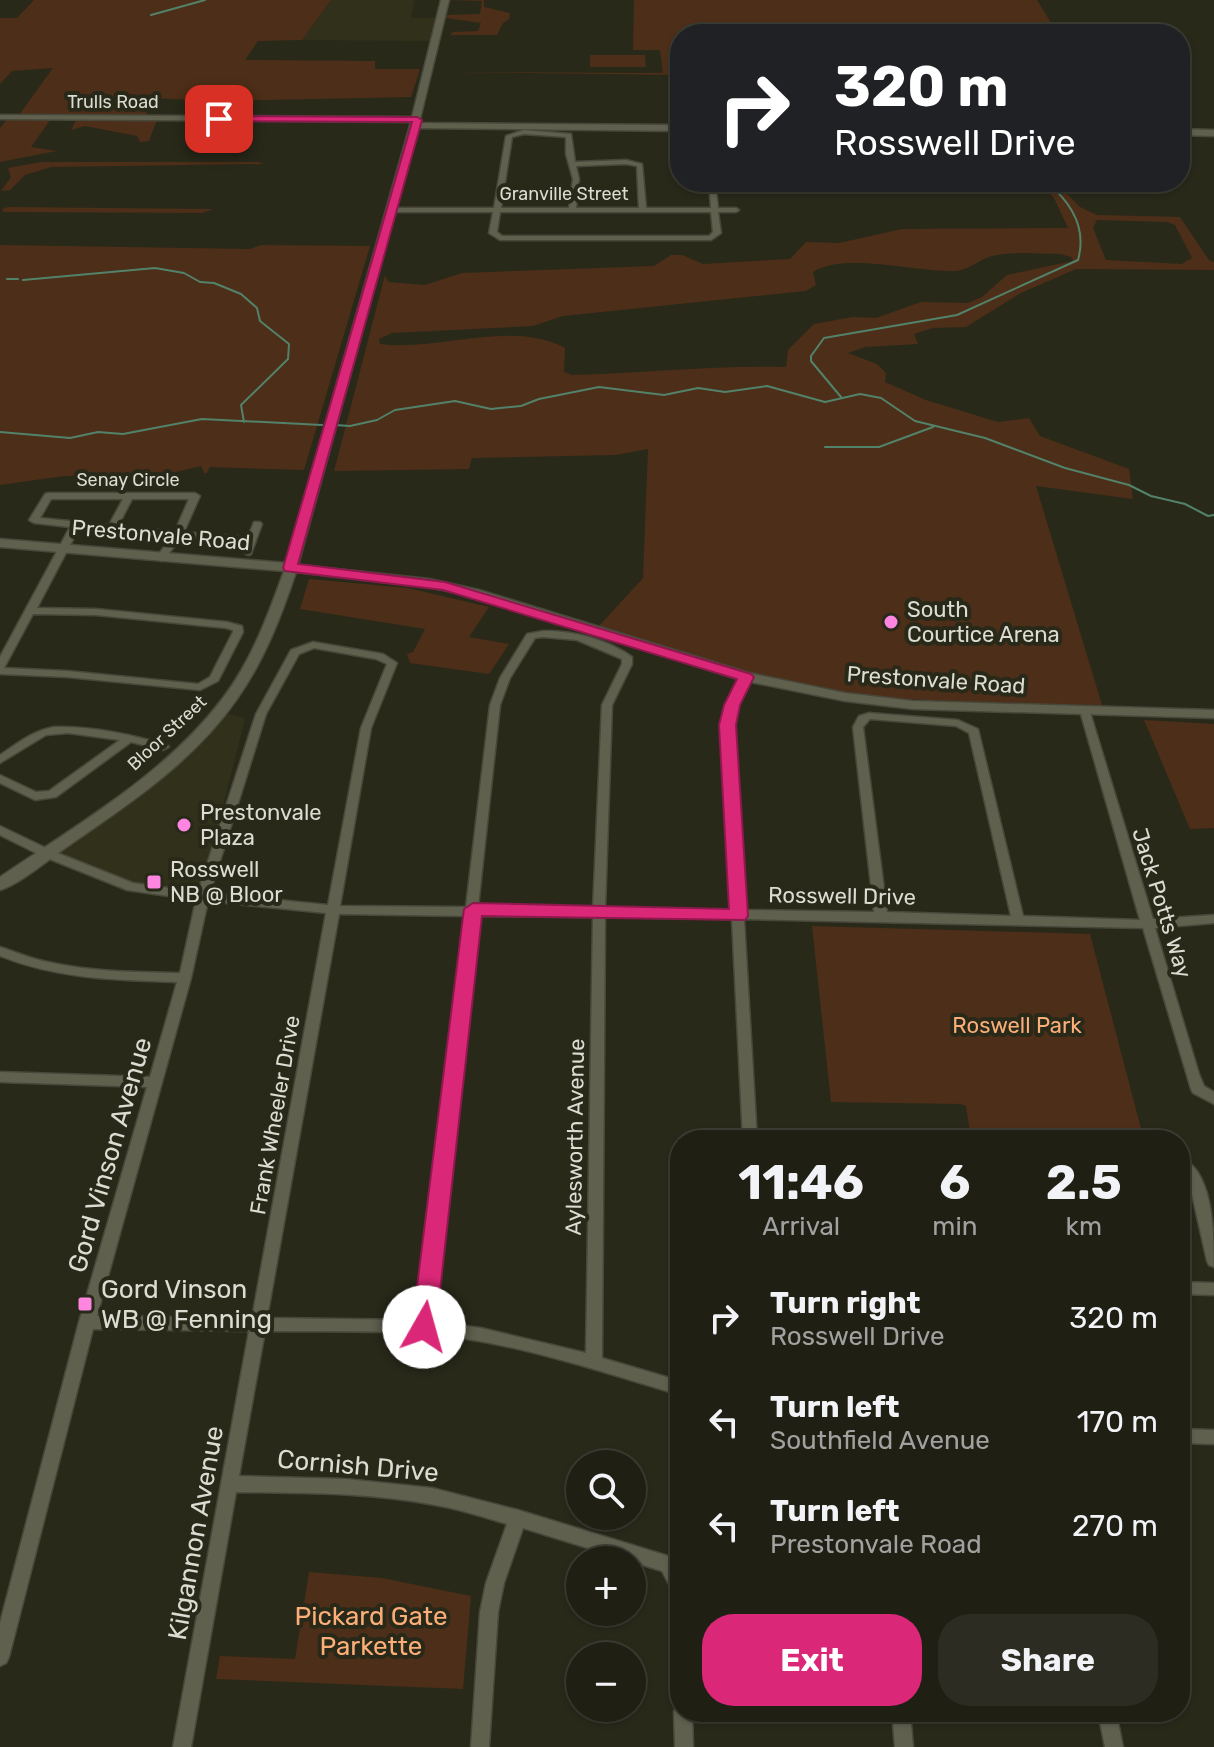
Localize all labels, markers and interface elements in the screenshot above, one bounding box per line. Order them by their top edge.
text: 320 m [834,54,1009,120]
icon: right [702,56,806,160]
pin [185,85,253,153]
street label: Trulls Road [67,91,159,113]
icon: arrive [197,97,241,141]
text: Rosswell Drive [834,121,1076,164]
street label: Granville Street [499,183,629,205]
street label: Senay Circle [76,469,180,491]
street label: Prestonvale Road [71,514,251,556]
place label: South Courtice Arena [907,596,1060,648]
marker: South Courtice Arena [882,613,900,631]
street label: Prestonvale Road [846,660,1026,700]
street label: Bloor Street [123,691,211,775]
place label: Prestonvale Plaza [200,799,322,851]
marker: Prestonvale Plaza [175,816,193,834]
street label: Jack Potts Way [1126,825,1198,981]
place label: Rosswell NB @ Bloor [170,856,283,908]
marker: Rosswell NB @ Bloor [145,873,163,891]
street label: Rosswell Drive [768,881,916,911]
park label: Roswell Park [952,1012,1082,1039]
street label: Frank Wheeler Drive [244,1013,306,1217]
street label: Gord Vinson Avenue [62,1034,158,1276]
street label: Aylesworth Avenue [560,1038,590,1236]
text: 11:46 [738,1154,864,1211]
text: 6 [939,1154,971,1211]
text: 2.5 [1046,1154,1122,1211]
text: Arrival [762,1211,840,1242]
text: min [932,1211,978,1242]
text: km [1065,1211,1102,1242]
place label: Gord Vinson WB @ Fenning [101,1274,272,1335]
position arrow [382,1285,466,1369]
text: Turn right [770,1285,921,1321]
marker: Gord Vinson WB @ Fenning [76,1295,94,1313]
icon: right [702,1296,746,1340]
text: 320 m [1069,1300,1158,1336]
text: Rosswell Drive [770,1321,945,1352]
text: Turn left [770,1389,900,1425]
icon: left [702,1400,746,1444]
text: 170 m [1077,1404,1158,1440]
street label: Kilgannon Avenue [162,1423,230,1643]
text: Southfield Avenue [770,1425,990,1456]
street label: Cornish Drive [276,1443,440,1489]
map controls [566,1450,646,1722]
button: search [566,1450,646,1530]
text: Turn left [770,1493,900,1529]
icon: left [702,1504,746,1548]
text: 270 m [1072,1508,1158,1544]
text: Prestonvale Road [770,1529,982,1560]
button: + [566,1546,646,1626]
park label: Pickard Gate Parkette [295,1601,447,1662]
button: Exit [702,1614,922,1706]
button: Share [938,1614,1158,1706]
button: − [566,1642,646,1722]

